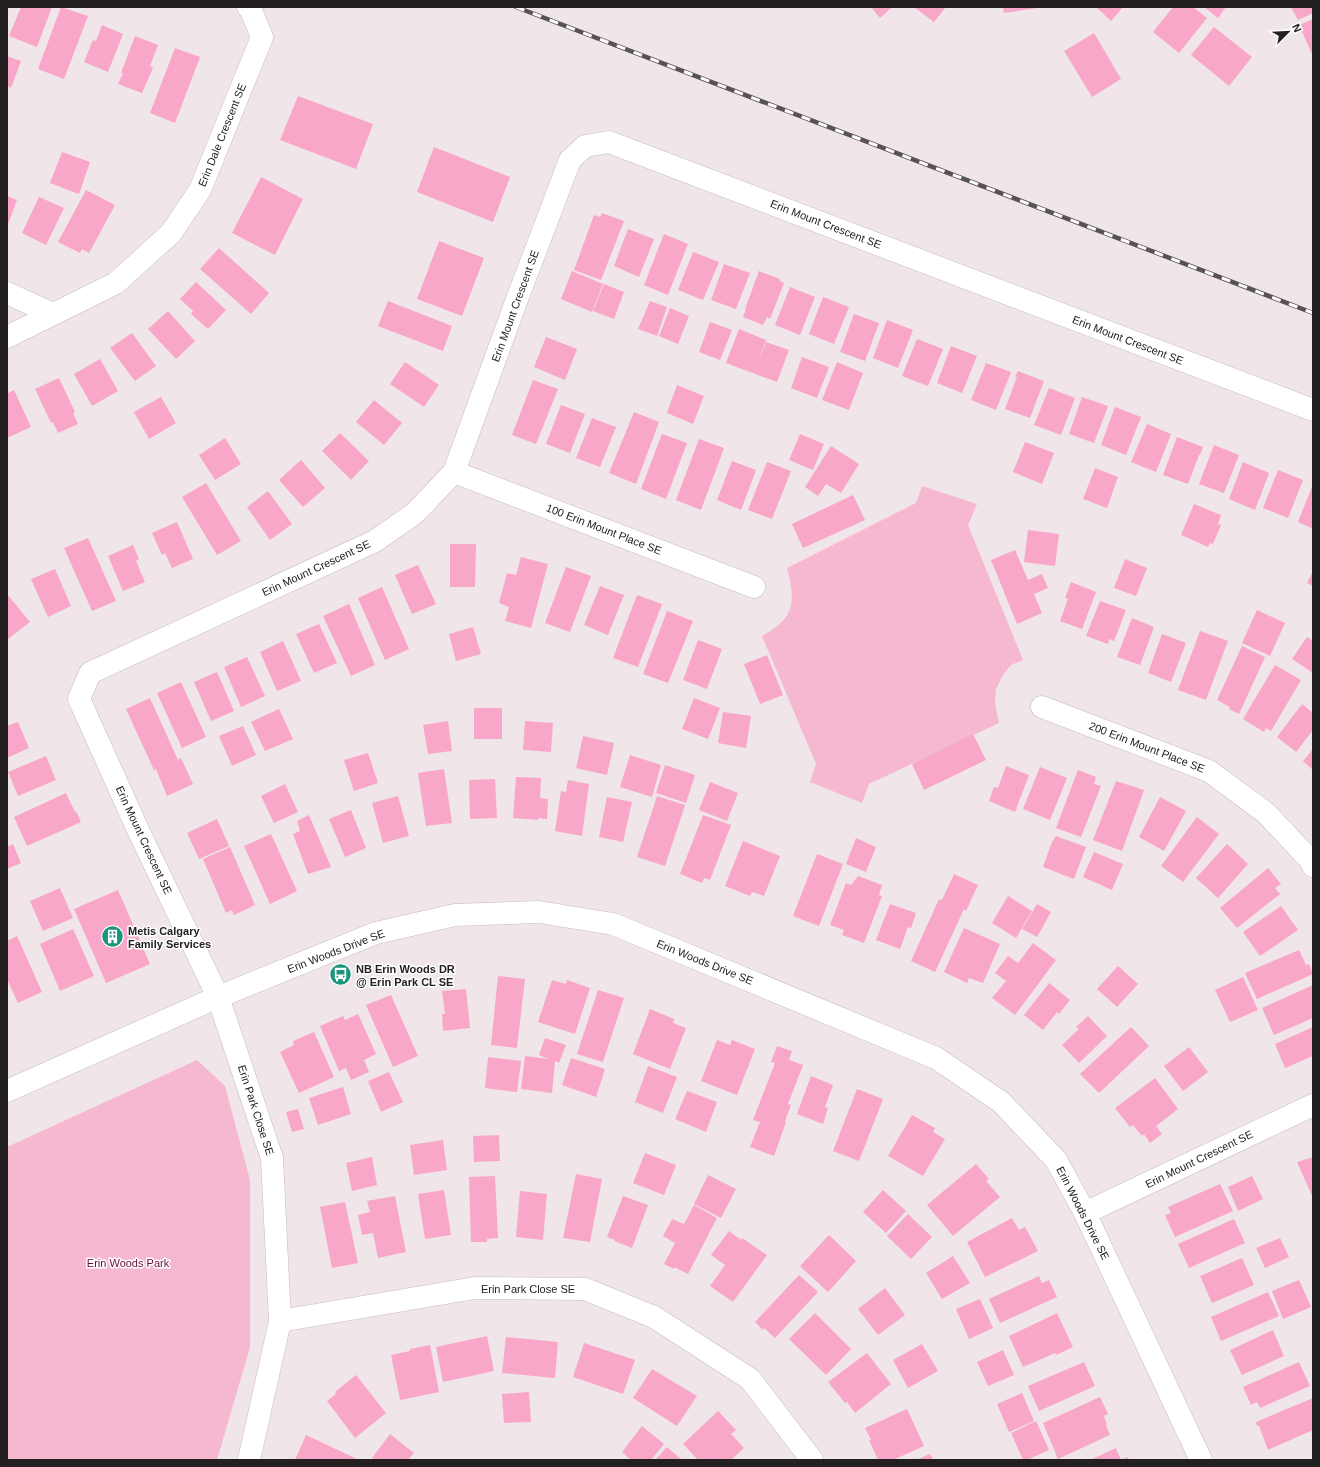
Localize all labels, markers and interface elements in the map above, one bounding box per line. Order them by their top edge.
north arrow [1268,12,1308,52]
text: N [1290,22,1304,34]
street label: Erin Dale Crescent SE [196,82,248,188]
street label: Erin Mount Crescent SE [769,197,883,251]
street label: Erin Mount Crescent SE [489,249,541,363]
street label: Erin Mount Crescent SE [1071,313,1185,367]
street label: 100 Erin Mount Place SE [544,501,664,557]
street label: Erin Mount Crescent SE [260,538,372,598]
street label: 200 Erin Mount Place SE [1087,719,1207,775]
street label: Erin Mount Crescent SE [114,784,174,896]
building icon: Metis Calgary Family Services [99,924,125,950]
place label: Metis Calgary Family Services [128,925,211,950]
street label: Erin Woods Drive SE [286,927,386,975]
street label: Erin Woods Drive SE [655,937,755,987]
bus stop icon: NB Erin Woods DR @ Erin Park CL SE [327,962,353,988]
place label: NB Erin Woods DR @ Erin Park CL SE [356,963,455,988]
street label: Erin Park Close SE [236,1063,276,1157]
street label: Erin Mount Crescent SE [1143,1128,1255,1190]
street label: Erin Woods Drive SE [1054,1164,1112,1262]
park label: Erin Woods Park [87,1257,170,1269]
street label: Erin Park Close SE [481,1283,575,1295]

